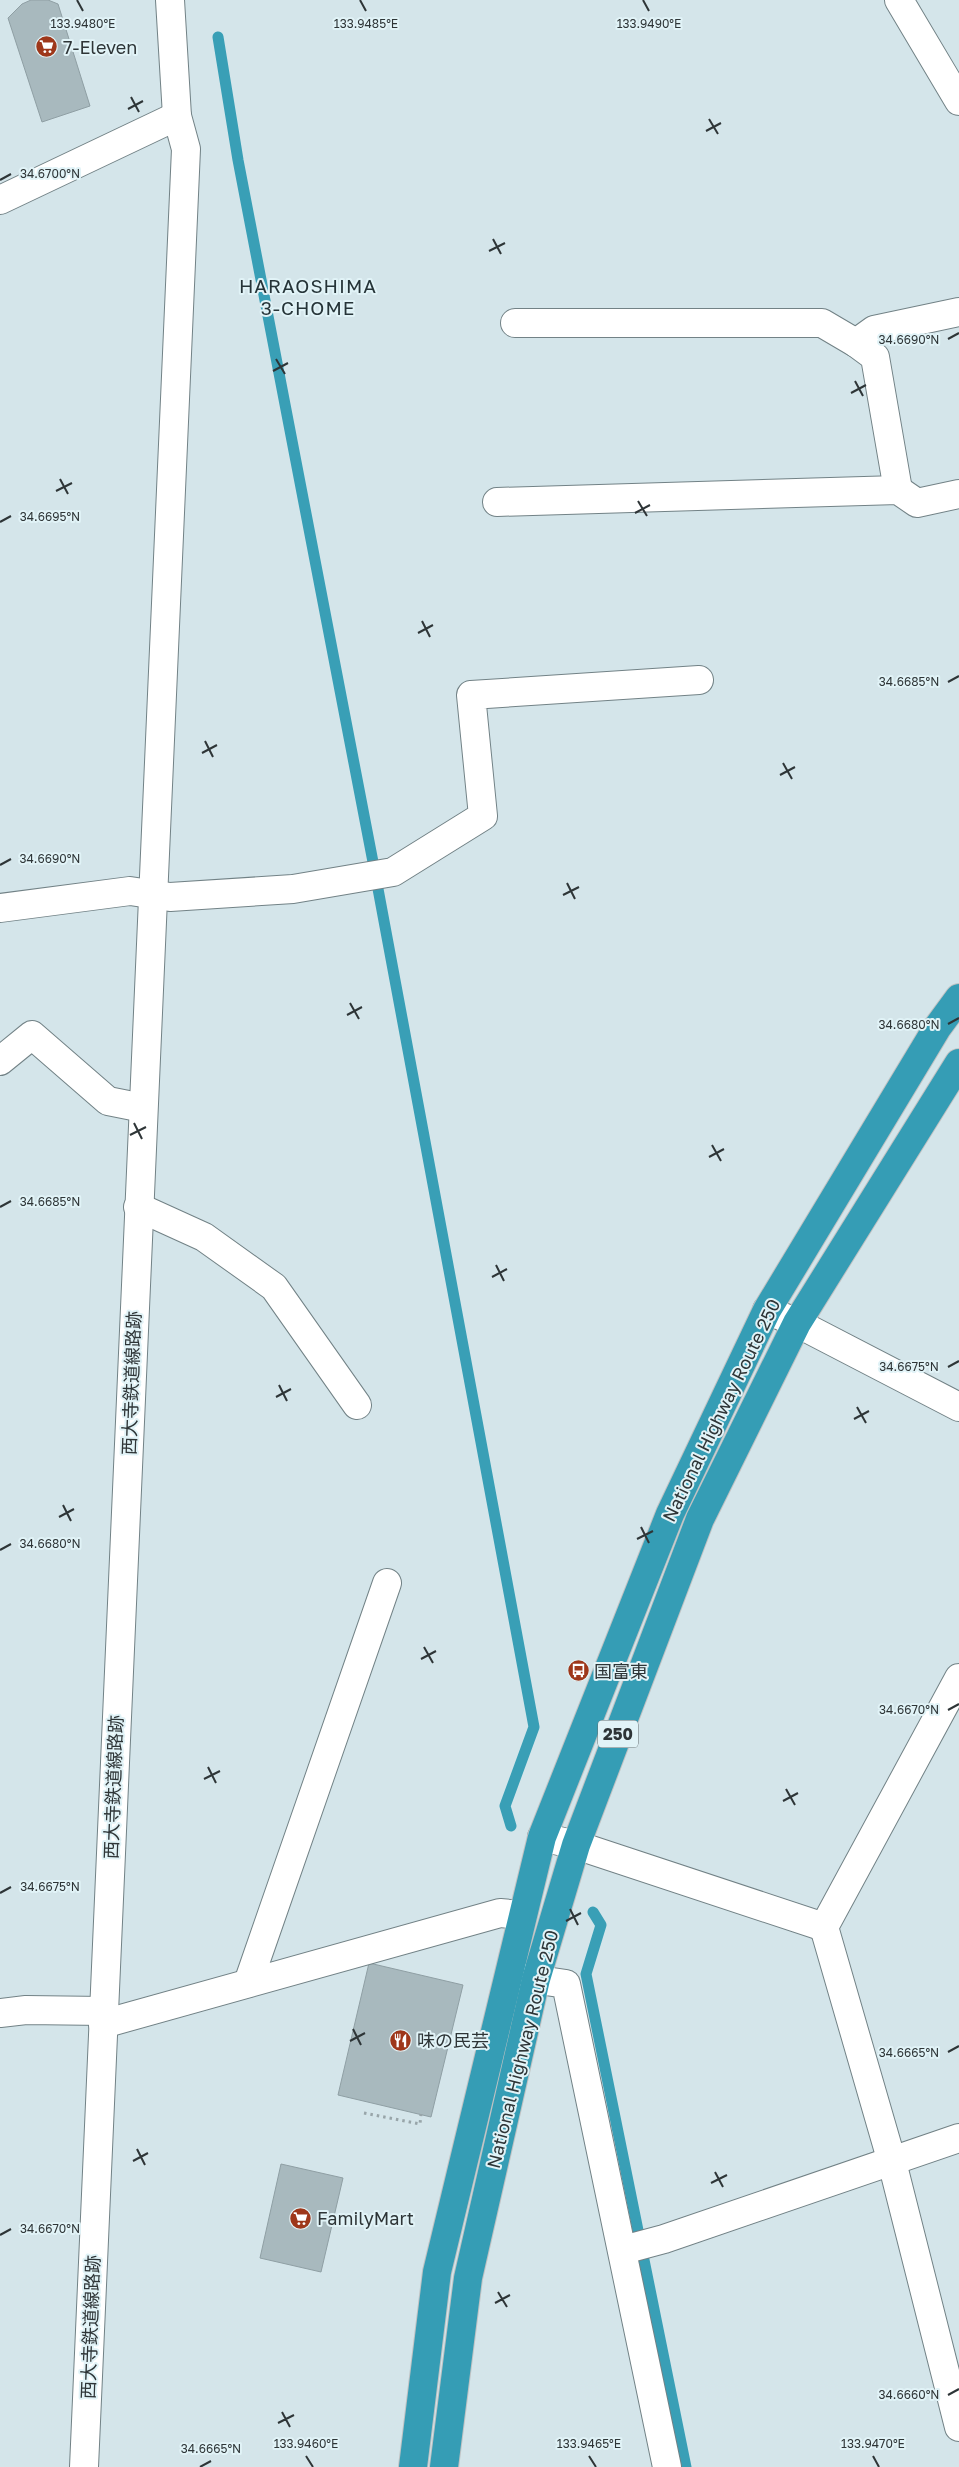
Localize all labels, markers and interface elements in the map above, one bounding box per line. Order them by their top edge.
text: 133.9480°E [51,16,115,31]
text: 133.9485°E [334,16,398,31]
text: 133.9490°E [617,16,681,31]
supermarket icon: 7-Eleven [35,35,59,59]
place label: 7-Eleven [63,36,137,58]
text: 34.6700°N [20,166,80,181]
district label: HARAOSHIMA 3-CHOME [239,274,377,319]
text: 34.6690°N [879,332,939,347]
text: 34.6695°N [20,509,80,524]
text: 34.6685°N [879,674,939,689]
text: 34.6690°N [20,851,80,866]
text: 34.6680°N [878,1017,940,1032]
text: 34.6685°N [20,1194,80,1209]
street label: National Highway Route 250 [657,1295,785,1525]
street label: 西大寺鉄道線路跡 [117,1311,145,1455]
text: 34.6675°N [879,1359,939,1374]
text: 34.6680°N [19,1536,81,1551]
bus stop icon: 国富東 [566,1659,590,1683]
place label: 国富東 [594,1660,648,1682]
text: 34.6670°N [879,1702,939,1717]
street label: 西大寺鉄道線路跡 [99,1715,127,1859]
road number: 250 [598,1720,638,1748]
text: 34.6675°N [20,1879,80,1894]
street label: National Highway Route 250 [482,1927,562,2171]
restaurant icon: 味の民芸 [389,2028,413,2052]
place label: 味の民芸 [417,2029,489,2051]
text: 34.6665°N [879,2045,939,2060]
supermarket icon: FamilyMart [289,2206,313,2230]
place label: FamilyMart [317,2207,414,2229]
text: 34.6670°N [20,2221,80,2236]
street label: 西大寺鉄道線路跡 [76,2255,104,2399]
text: 34.6660°N [879,2387,939,2402]
text: 133.9460°E [274,2436,338,2451]
text: 133.9465°E [557,2436,621,2451]
text: 133.9470°E [841,2436,905,2451]
text: 34.6665°N [181,2441,241,2456]

